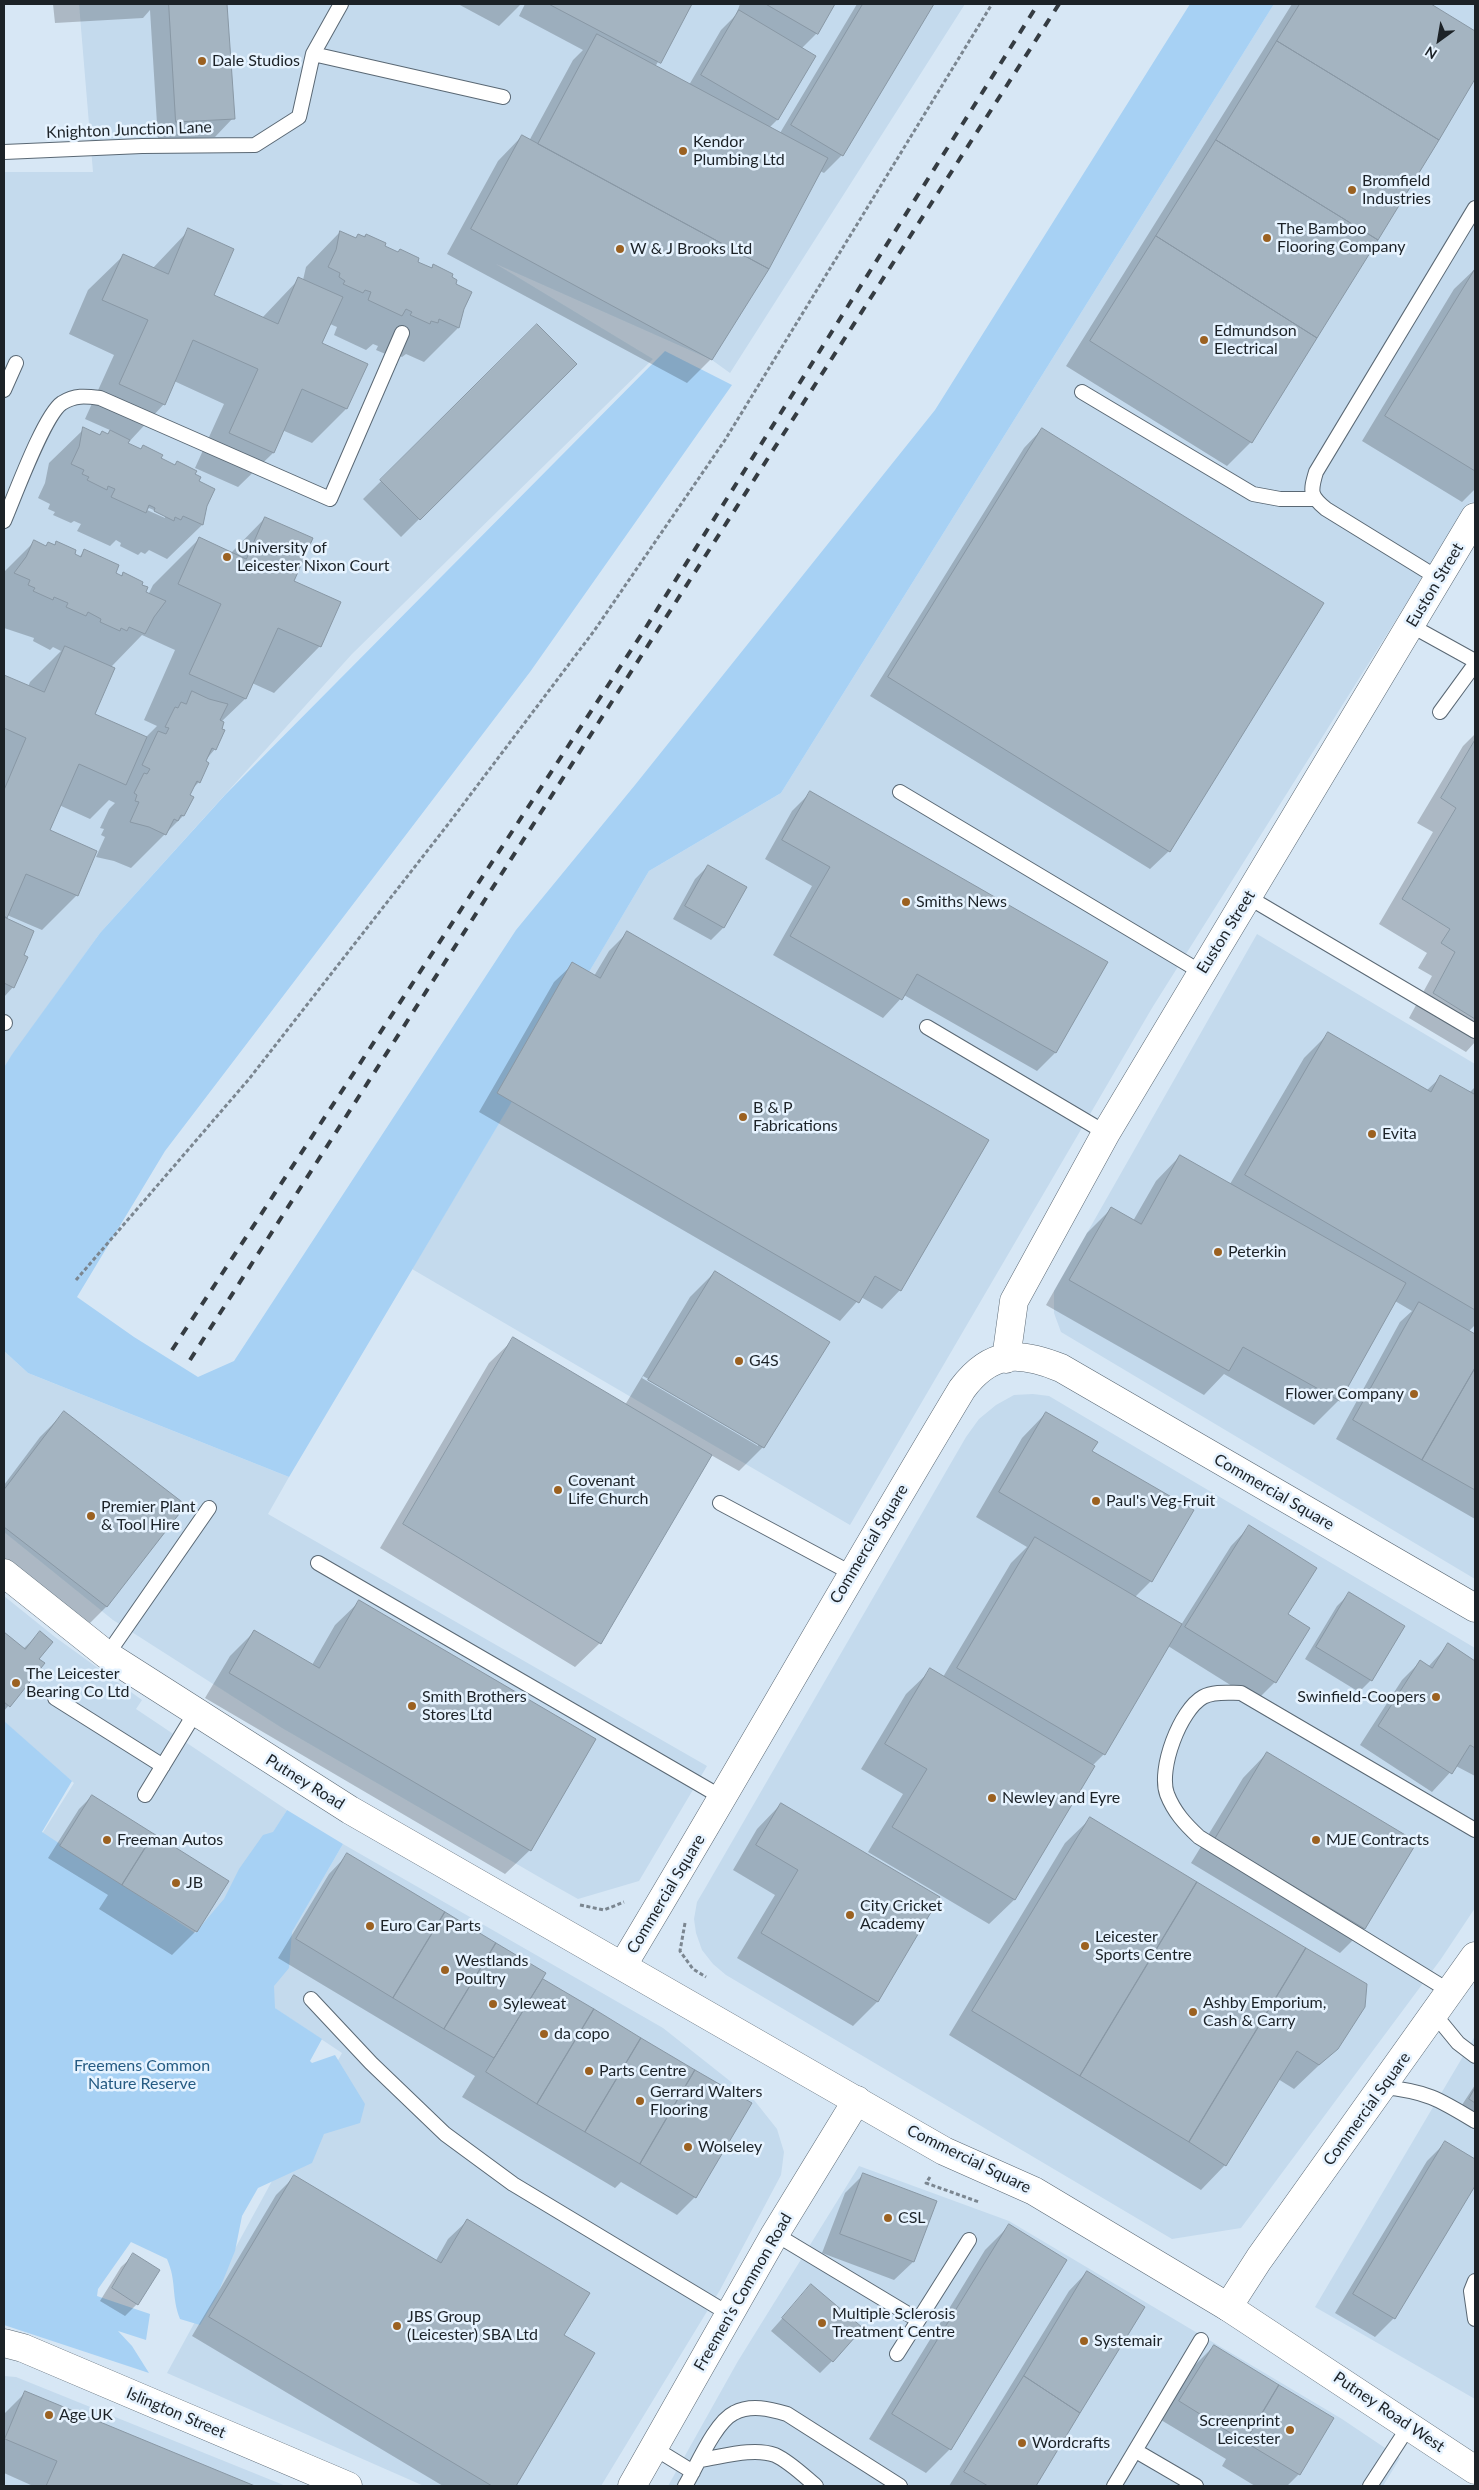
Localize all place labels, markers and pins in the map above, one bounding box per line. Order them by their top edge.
place label: Dale Studios [212,51,300,71]
marker: Dale Studios [196,55,208,67]
place label: Kendor Plumbing Ltd [693,132,785,170]
marker: Kendor Plumbing Ltd [677,145,689,157]
place label: Bromfield Industries [1362,171,1431,209]
marker: Bromfield Industries [1346,184,1358,196]
place label: The Bamboo Flooring Company [1277,219,1405,257]
marker: The Bamboo Flooring Company [1261,232,1273,244]
place label: W & J Brooks Ltd [630,239,752,259]
marker: W & J Brooks Ltd [614,243,626,255]
place label: Edmundson Electrical [1214,321,1297,359]
marker: Edmundson Electrical [1198,334,1210,346]
place label: University of Leicester Nixon Court [237,538,390,576]
marker: University of Leicester Nixon Court [221,551,233,563]
place label: Smiths News [916,892,1007,912]
marker: Smiths News [900,896,912,908]
place label: B & P Fabrications [753,1098,838,1136]
marker: B & P Fabrications [737,1111,749,1123]
place label: Evita [1382,1124,1417,1144]
marker: Evita [1366,1128,1378,1140]
place label: Peterkin [1228,1242,1286,1262]
marker: Peterkin [1212,1246,1224,1258]
place label: G4S [749,1351,779,1371]
marker: G4S [733,1355,745,1367]
place label: Flower Company [1285,1384,1404,1404]
marker: Flower Company [1408,1388,1420,1400]
place label: Covenant Life Church [568,1471,649,1509]
marker: Covenant Life Church [552,1484,564,1496]
place label: Paul's Veg-Fruit [1106,1491,1215,1511]
marker: Paul's Veg-Fruit [1090,1495,1102,1507]
place label: Premier Plant & Tool Hire [101,1497,196,1535]
marker: Premier Plant & Tool Hire [85,1510,97,1522]
place label: The Leicester Bearing Co Ltd [26,1664,130,1702]
marker: The Leicester Bearing Co Ltd [10,1677,22,1689]
place label: Smith Brothers Stores Ltd [422,1687,527,1725]
place label: Swinfield-Coopers [1297,1687,1426,1707]
marker: Swinfield-Coopers [1430,1691,1442,1703]
marker: Smith Brothers Stores Ltd [406,1700,418,1712]
place label: Newley and Eyre [1002,1788,1120,1808]
marker: Newley and Eyre [986,1792,998,1804]
place label: Freeman Autos [117,1830,223,1850]
place label: MJE Contracts [1326,1830,1429,1850]
marker: Freeman Autos [101,1834,113,1846]
marker: MJE Contracts [1310,1834,1322,1846]
place label: JB [186,1873,203,1893]
marker: JB [170,1877,182,1889]
place label: City Cricket Academy [860,1896,942,1934]
marker: City Cricket Academy [844,1909,856,1921]
place label: Euro Car Parts [380,1916,481,1936]
marker: Euro Car Parts [364,1920,376,1932]
place label: Leicester Sports Centre [1095,1927,1192,1965]
marker: Leicester Sports Centre [1079,1940,1091,1952]
place label: Westlands Poultry [455,1951,528,1989]
marker: Westlands Poultry [439,1964,451,1976]
place label: Ashby Emporium, Cash & Carry [1203,1993,1326,2031]
place label: Syleweat [503,1994,566,2014]
marker: Syleweat [487,1998,499,2010]
marker: Ashby Emporium, Cash & Carry [1187,2006,1199,2018]
place label: da copo [554,2024,610,2044]
marker: da copo [538,2028,550,2040]
place label: Parts Centre [599,2061,686,2081]
marker: Parts Centre [583,2065,595,2077]
place label: Gerrard Walters Flooring [650,2082,762,2120]
marker: Gerrard Walters Flooring [634,2095,646,2107]
place label: Wolseley [698,2137,762,2157]
marker: Wolseley [682,2141,694,2153]
place label: CSL [898,2208,926,2228]
marker: CSL [882,2212,894,2224]
place label: Multiple Sclerosis Treatment Centre [832,2304,955,2342]
place label: JBS Group (Leicester) SBA Ltd [407,2307,538,2345]
marker: Multiple Sclerosis Treatment Centre [816,2317,828,2329]
marker: JBS Group (Leicester) SBA Ltd [391,2320,403,2332]
place label: Systemair [1094,2331,1162,2351]
marker: Systemair [1078,2335,1090,2347]
place label: Age UK [59,2405,113,2425]
marker: Age UK [43,2409,55,2421]
place label: Screenprint Leicester [1199,2411,1280,2449]
marker: Screenprint Leicester [1284,2424,1296,2436]
place label: Wordcrafts [1032,2433,1110,2453]
marker: Wordcrafts [1016,2437,1028,2449]

